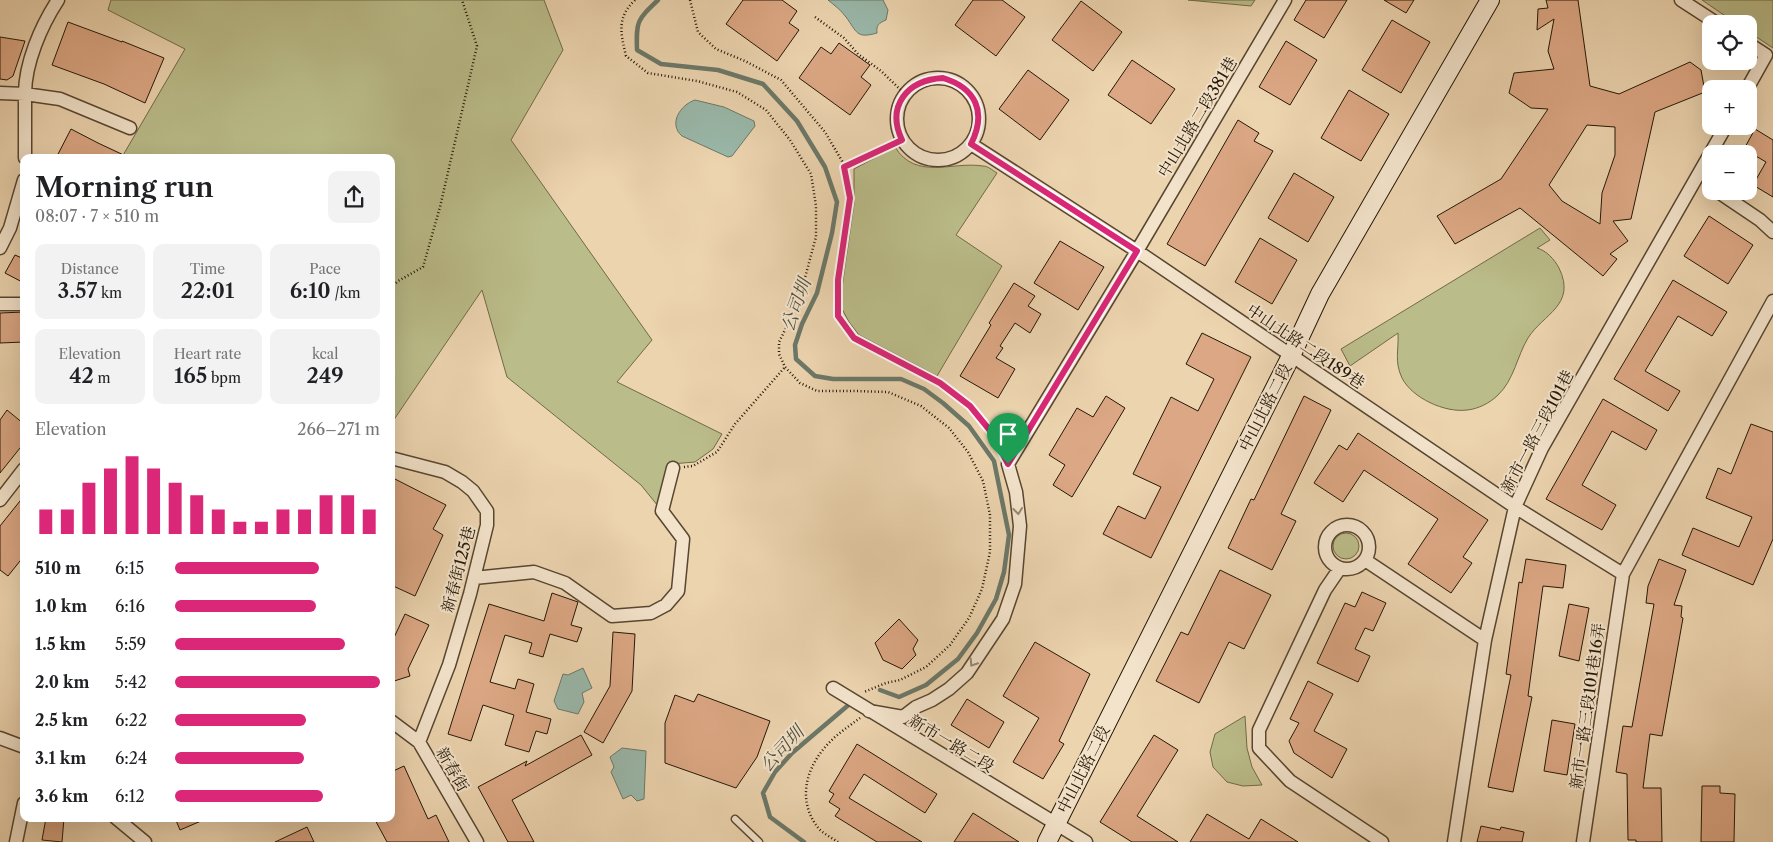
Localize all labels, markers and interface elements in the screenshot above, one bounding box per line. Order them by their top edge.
map controls [1702,15,1757,200]
button: locate [1702,15,1757,70]
street label: 中山北路二段381巷 [1153,53,1241,181]
button: + [1702,80,1757,135]
button: − [1702,145,1757,200]
text: Morning run [35,170,214,204]
button: share [328,171,380,223]
text: 08:07 · 7 × 510 m [35,206,159,226]
text: Distance [61,260,119,278]
text: Time [190,260,225,278]
text: Pace [309,260,341,278]
water label: 公司圳 [776,273,817,334]
text: 3.57 [58,278,97,303]
text: 22:01 [181,278,234,303]
text: 6:10 [290,278,331,303]
text: km [97,284,122,302]
text: /km [331,284,361,302]
street label: 中山北路二段189巷 [1243,299,1369,393]
text: Elevation [59,345,121,363]
text: Heart rate [174,345,241,363]
text: kcal [312,345,338,363]
street label: 中山北路二段 [1234,360,1296,454]
text: 42 [69,363,94,388]
text: 165 [174,363,207,388]
text: 249 [307,363,344,388]
street label: 新市一路三段101巷 [1496,366,1578,496]
text: m [94,369,111,387]
text: bpm [207,369,241,387]
pin [987,413,1029,464]
text: Elevation [35,419,106,439]
text: 266–271 m [297,419,380,439]
icon: arrive [994,420,1022,448]
one-way arrow [1012,508,1023,516]
street label: 新春街125巷 [437,524,479,614]
text: 510 m [35,558,81,578]
text: 6:15 [115,558,144,578]
text: 1.0 km [35,596,87,616]
text: 6:16 [115,596,145,616]
street label: 新市一路三段101巷16弄 [1565,622,1609,790]
text: 1.5 km [35,634,86,654]
text: 5:59 [115,634,146,654]
one-way arrow [970,658,980,667]
text: 2.0 km [35,672,89,692]
text: 5:42 [115,672,147,692]
text: 2.5 km [35,710,88,730]
text: 6:22 [115,710,147,730]
street label: 新市一路二段 [906,710,998,776]
water label: 公司圳 [756,720,811,776]
street label: 中山北路二段 [1052,722,1114,816]
street label: 新春街 [432,743,474,795]
text: 3.1 km [35,748,86,768]
text: 6:24 [115,748,147,768]
text: 3.6 km [35,786,89,806]
text: 6:12 [115,786,145,806]

